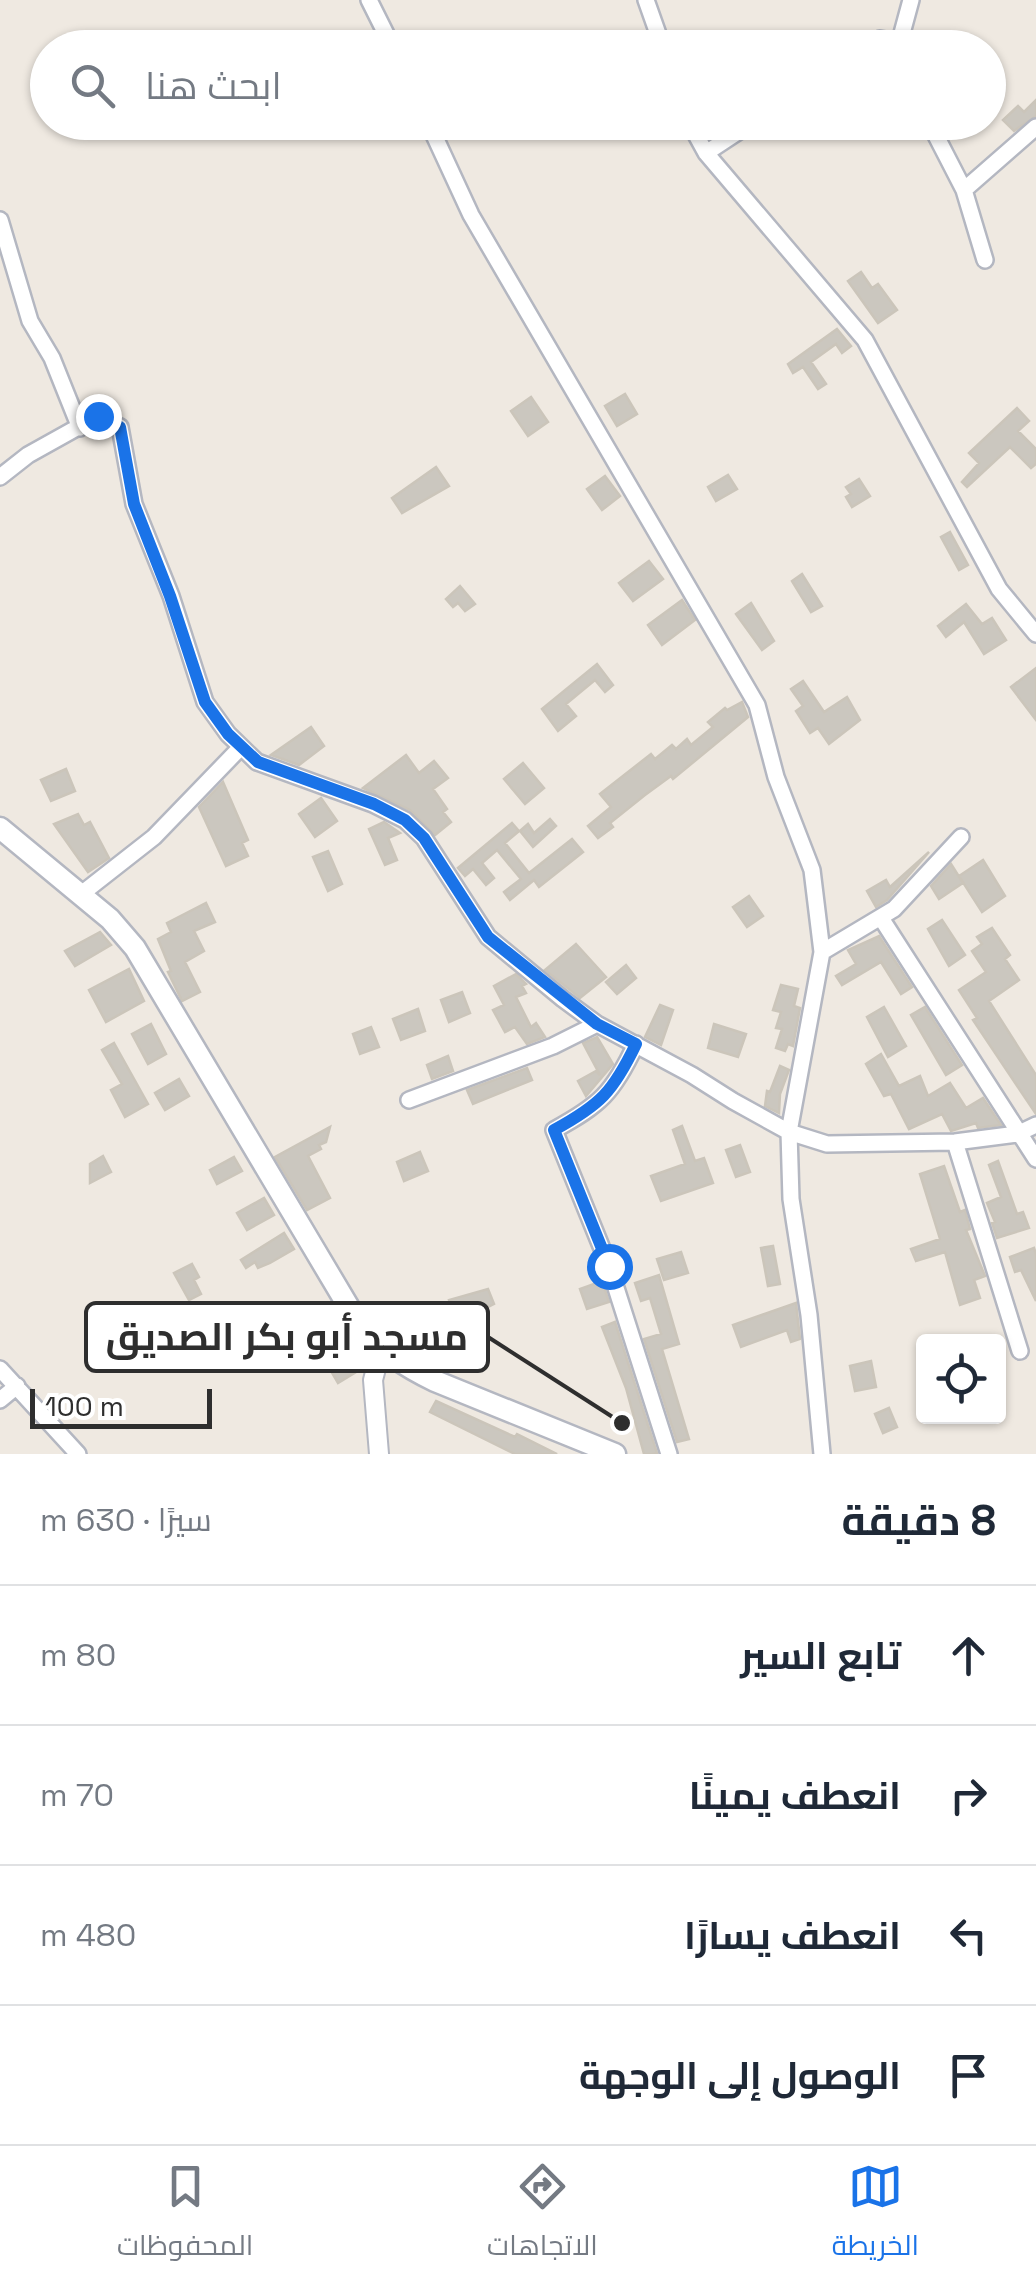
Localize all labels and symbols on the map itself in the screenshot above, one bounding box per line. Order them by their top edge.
route end [76,394,122,440]
route start [587,1244,633,1290]
callout: مسجد أبو بكر الصديق [86,1303,488,1371]
text: مسجد أبو بكر الصديق [106,1312,468,1361]
scale bar [30,1384,212,1428]

